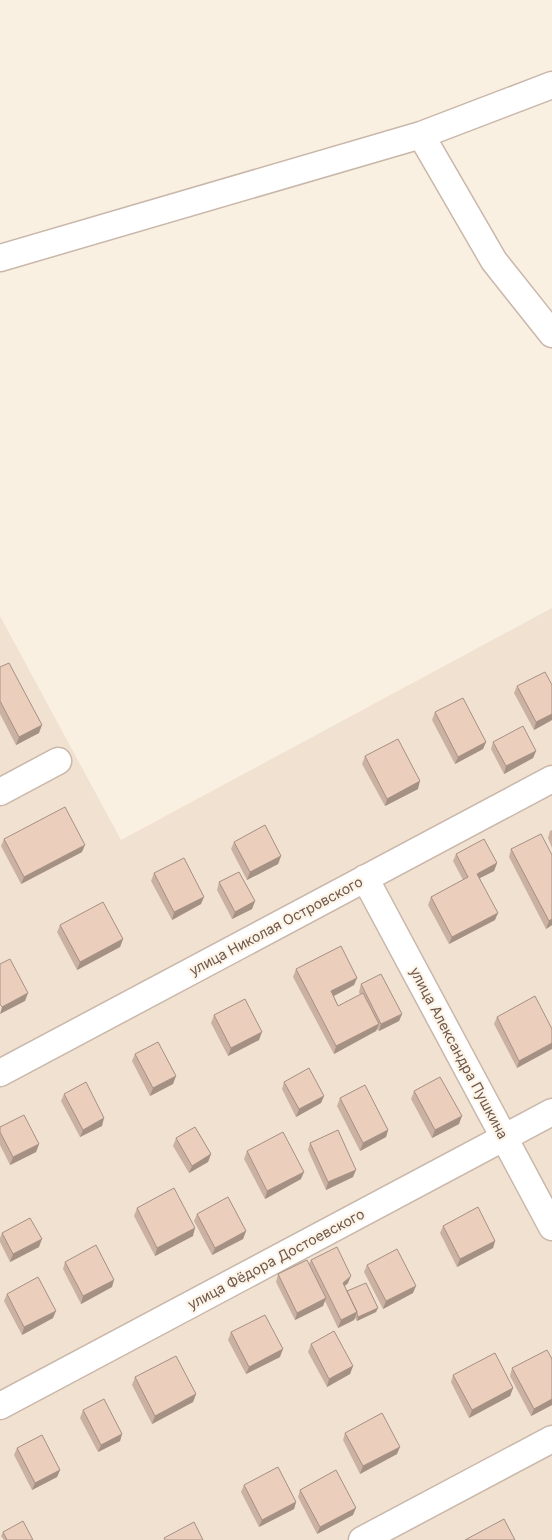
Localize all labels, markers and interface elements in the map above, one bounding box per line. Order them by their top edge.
street label: улица Николая Островского [186,873,365,979]
street label: улица Александра Пушкина [407,964,512,1142]
street label: улица Фёдора Достоевского [184,1205,367,1312]

